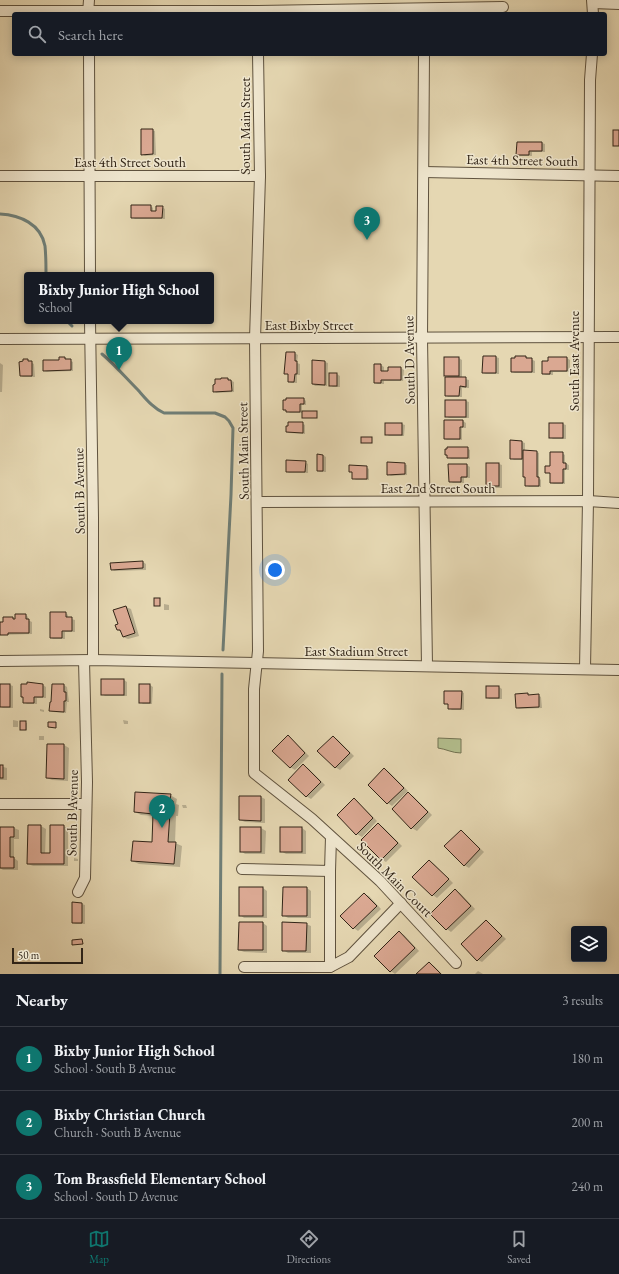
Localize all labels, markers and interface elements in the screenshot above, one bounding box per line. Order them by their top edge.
search box [12,12,607,56]
icon: search [26,23,48,45]
text: Search here [58,25,123,44]
street label: South Main Street [236,77,254,175]
street label: East 4th Street South [466,150,578,170]
street label: East 4th Street South [74,153,186,171]
pin: 3 [354,207,380,240]
popup [24,272,214,324]
text: Bixby Junior High School [39,280,199,299]
text: School [39,299,72,316]
street label: South East Avenue [565,310,583,411]
street label: South D Avenue [399,315,419,405]
street label: East Bixby Street [264,316,354,334]
pin: 1 [106,337,132,370]
street label: South Main Street [233,401,253,500]
street label: South B Avenue [69,447,89,534]
street label: East 2nd Street South [381,479,495,497]
your location [265,560,285,580]
street label: East Stadium Street [304,642,408,660]
street label: South B Avenue [62,769,82,856]
pin: 2 [149,795,175,828]
street label: South Main Court [353,837,437,921]
map controls [571,926,607,962]
button: layers [571,926,607,962]
scale bar [12,946,83,965]
text: 50 m [18,948,39,962]
text: Nearby [16,989,68,1011]
text: 3 results [562,992,603,1009]
text: Bixby Junior High School [54,1041,215,1060]
text: 1 [26,1050,32,1067]
text: 180 m [572,1050,603,1067]
text: School · South B Avenue [54,1060,176,1077]
text: Bixby Christian Church [54,1105,206,1124]
text: 2 [26,1114,32,1131]
text: 200 m [572,1114,603,1131]
text: Church · South B Avenue [54,1124,181,1141]
text: Tom Brassfield Elementary School [54,1169,266,1188]
text: 3 [26,1178,32,1195]
text: 240 m [572,1178,603,1195]
text: School · South D Avenue [54,1188,178,1205]
tab: Map [88,1228,110,1266]
tab: Directions [287,1228,331,1266]
tab: Saved [507,1228,531,1266]

